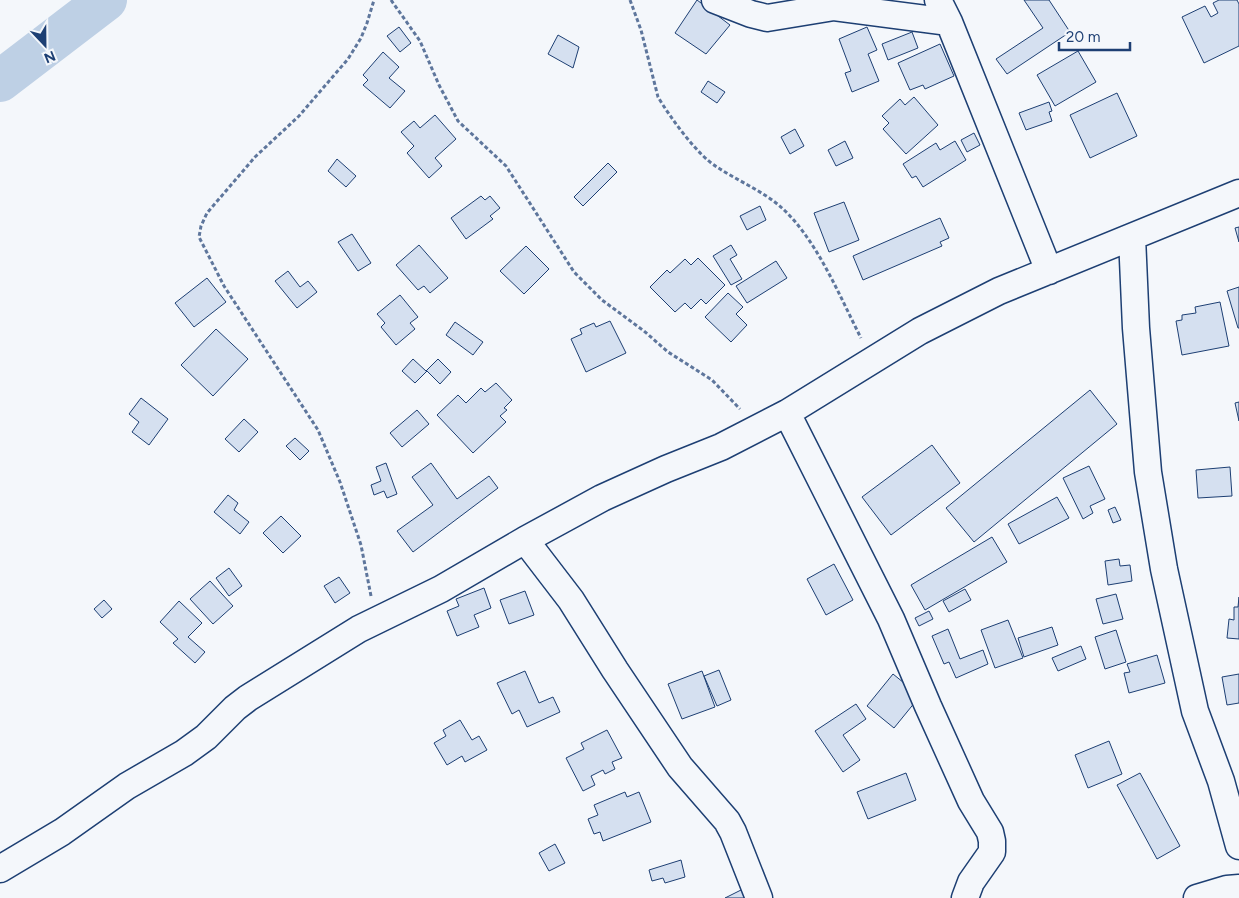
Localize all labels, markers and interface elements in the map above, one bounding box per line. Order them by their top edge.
north arrow [20,20,70,70]
scale bar [1059,20,1130,52]
text: 20 m [1066,28,1100,46]
text: N [41,47,58,66]

